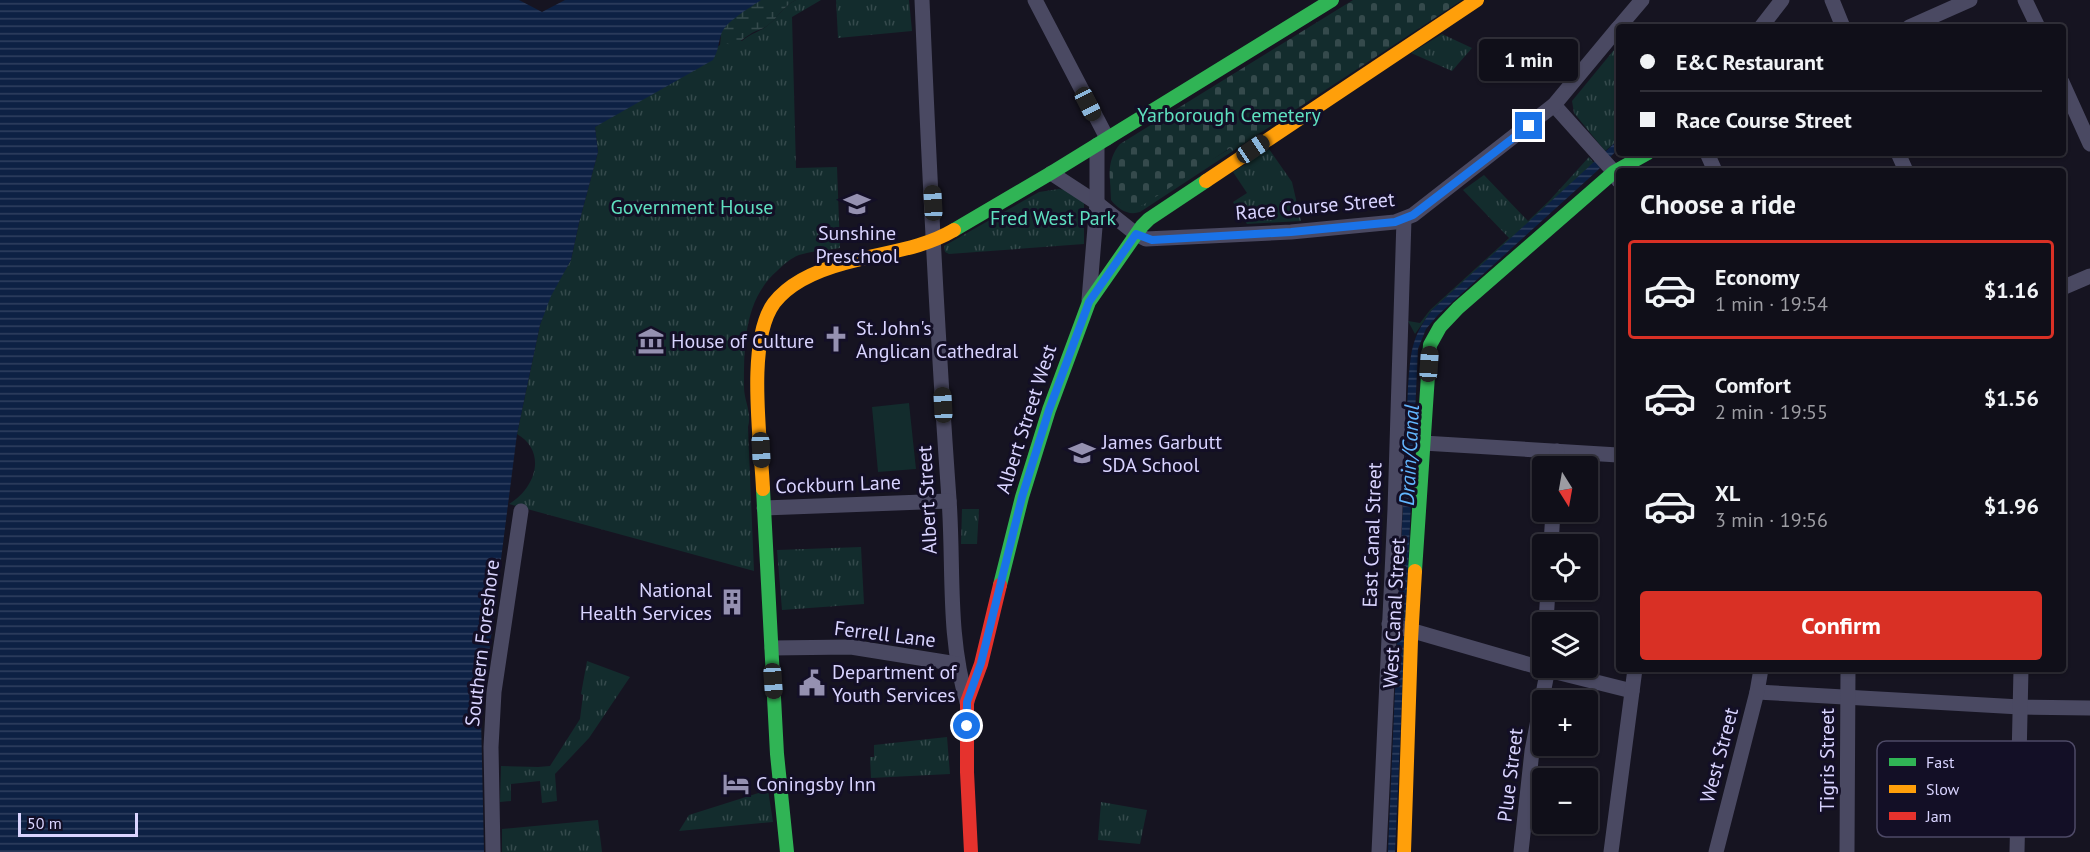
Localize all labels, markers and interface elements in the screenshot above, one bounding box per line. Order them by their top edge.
callout: 1 min [1480,39,1579,81]
text: 1 min [1504,47,1553,73]
text: E&C Restaurant [1676,48,1824,76]
car [1072,84,1104,124]
park label: Yarborough Cemetery [1137,102,1321,128]
text: Race Course Street [1676,106,1852,134]
route end [1515,112,1542,139]
car [1233,131,1273,167]
car [923,185,943,221]
street label: Race Course Street [1234,186,1396,226]
text: Choose a ride [1640,187,1796,221]
school or university icon: Sunshine Preschool [842,189,872,219]
park label: Government House [610,194,774,220]
park label: Fred West Park [990,205,1117,231]
place label: Sunshine Preschool [815,220,899,269]
icon: car [1643,263,1697,317]
text: Economy [1715,263,1799,291]
text: $1.16 [1984,276,2039,304]
text: 1 min · 19:54 [1715,291,1828,317]
place label: St. John's Anglican Cathedral [856,315,1018,364]
church icon: St. John's Anglican Cathedral [821,324,851,354]
museum icon: House of Culture [636,326,666,356]
place label: House of Culture [671,328,814,354]
street label: Albert Street West [990,341,1062,497]
car [1419,345,1439,383]
icon: car [1643,371,1697,425]
text: Comfort [1715,371,1791,399]
text: $1.56 [1984,384,2039,412]
car [933,387,953,423]
text: 2 min · 19:55 [1715,399,1828,425]
water label: Drain/Canal [1393,403,1425,506]
place label: James Garbutt SDA School [1101,429,1222,478]
car [751,432,771,468]
school or university icon: James Garbutt SDA School [1067,438,1097,468]
street label: Albert Street [911,445,943,555]
north arrow [1532,456,1598,522]
map controls [1532,456,1598,834]
street label: East Canal Street [1356,462,1388,608]
street label: Cockburn Lane [775,469,901,499]
icon: car [1643,479,1697,533]
text: XL [1715,479,1740,507]
text: $1.96 [1984,492,2039,520]
text: 3 min · 19:56 [1715,507,1828,533]
button: locate [1532,534,1598,600]
street label: West Canal Street [1377,537,1411,689]
street label: Southern Foreshore [459,558,505,728]
place label: National Health Services [580,577,712,626]
building icon: National Health Services [717,587,747,617]
button: Confirm [1640,591,2042,660]
button: layers [1532,612,1598,678]
street label: Ferrell Lane [833,615,937,653]
place label: Department of Youth Services [832,659,958,708]
car [763,662,783,700]
public building icon: Department of Youth Services [797,668,827,698]
button: + [1532,690,1598,756]
street label: West Street [1694,704,1744,805]
street label: Tigris Street [1814,708,1840,812]
route start [953,712,980,739]
street label: Plue Street [1491,726,1529,823]
legend [1877,741,2075,837]
text: Fast [1926,752,1955,772]
button: − [1532,768,1598,834]
hotel icon: Coningsby Inn [721,769,751,799]
place label: Coningsby Inn [756,771,876,797]
text: Slow [1926,779,1960,799]
text: Jam [1925,806,1952,826]
scale bar [18,810,138,838]
text: 50 m [27,813,62,833]

